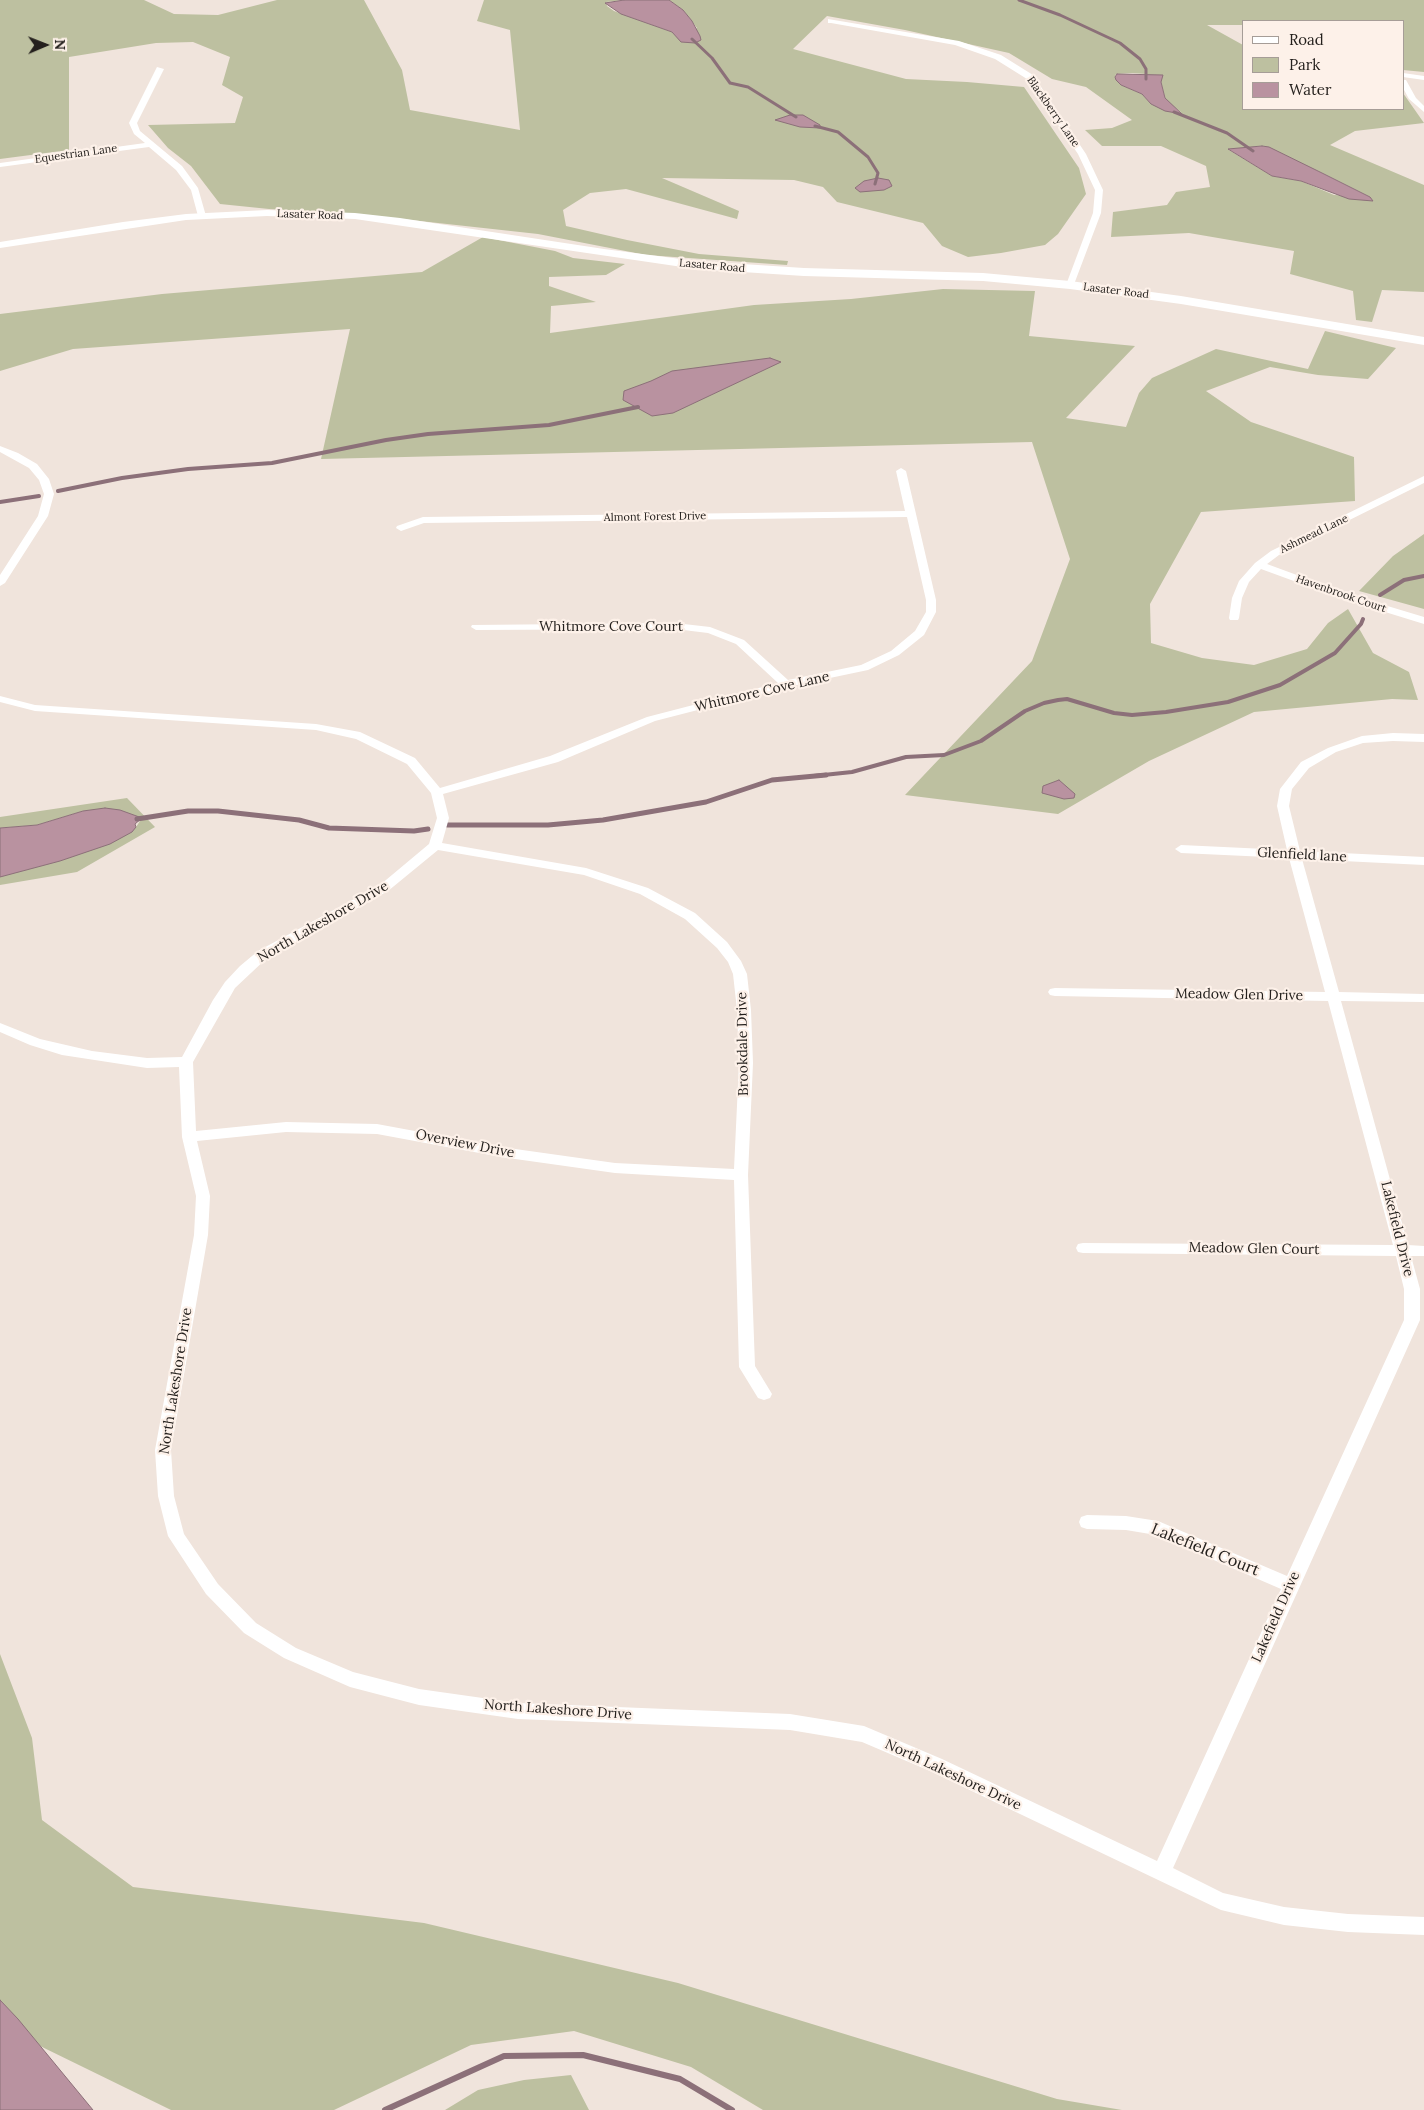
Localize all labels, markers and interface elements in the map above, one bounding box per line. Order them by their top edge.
north arrow [20,20,70,70]
legend [1242,20,1404,110]
text: Road [1289,30,1324,49]
text: N [51,39,69,50]
text: Park [1289,55,1320,74]
street label: Blackberry Lane [1024,74,1082,150]
text: Water [1289,80,1331,99]
street label: Equestrian Lane [34,142,118,166]
street label: Lasater Road [277,207,343,223]
street label: Lasater Road [678,257,746,275]
street label: Lasater Road [1082,280,1150,302]
street label: Almont Forest Drive [604,510,706,524]
street label: Ashmead Lane [1278,512,1350,556]
street label: Havenbrook Court [1294,572,1388,616]
street label: Whitmore Cove Court [539,619,683,635]
street label: Whitmore Cove Lane [693,668,831,716]
street label: Glenfield lane [1257,844,1347,866]
street label: North Lakeshore Drive [255,878,391,966]
street label: Meadow Glen Drive [1175,985,1303,1005]
street label: Brookdale Drive [734,992,752,1096]
street label: Overview Drive [414,1126,516,1162]
street label: Lakefield Drive [1377,1180,1417,1278]
street label: Meadow Glen Court [1188,1239,1320,1259]
street label: North Lakeshore Drive [156,1306,196,1456]
street label: Lakefield Court [1148,1520,1262,1580]
street label: Lakefield Drive [1248,1569,1304,1665]
street label: North Lakeshore Drive [483,1696,633,1724]
street label: North Lakeshore Drive [882,1736,1024,1814]

